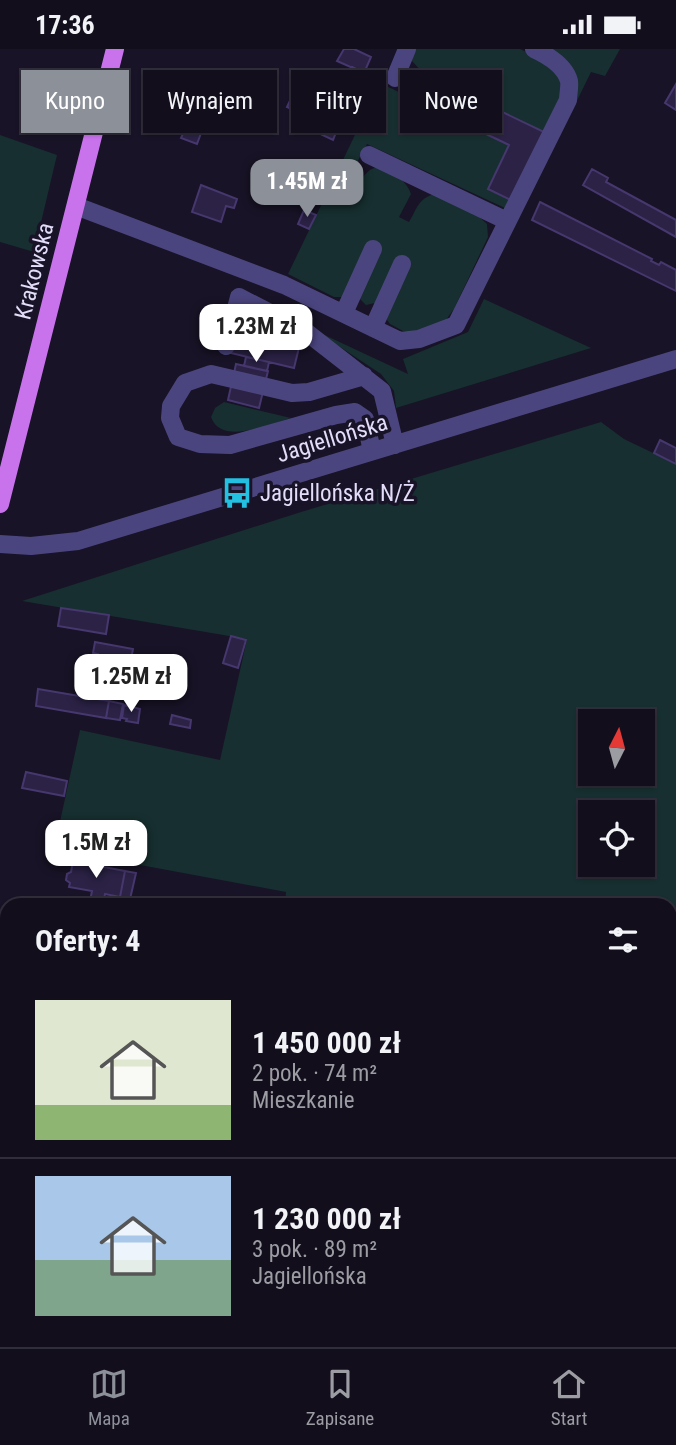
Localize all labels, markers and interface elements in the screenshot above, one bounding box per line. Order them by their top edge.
text: 17:36 [35,10,95,40]
chip: Kupno [21,70,129,133]
chip: Wynajem [143,70,277,133]
chip: Filtry [291,70,386,133]
chip: Nowe [400,70,502,133]
pin: 1.45M zł [235,159,379,219]
text: 1.45M zł [266,168,348,195]
street label: Krakowska [9,220,60,322]
pin: 1.23M zł [184,305,328,364]
text: 1.23M zł [215,313,297,340]
street label: Jagiellońska [273,409,391,468]
bus stop icon: Jagiellońska N/Ż [220,476,254,510]
place label: Jagiellońska N/Ż [260,480,415,507]
pin: 1.25M zł [59,655,203,714]
text: 1.25M zł [90,663,172,690]
north arrow [578,709,654,786]
map controls [578,709,655,877]
button: locate [578,800,655,877]
pin: 1.5M zł [31,821,161,880]
text: 1.5M zł [61,829,131,856]
icon: filters [604,921,642,959]
text: Oferty: 4 [35,923,140,958]
text: 1 450 000 zł [252,1025,401,1060]
icon: home [91,1028,175,1112]
text: 2 pok. · 74 m² [252,1060,377,1087]
text: Mieszkanie [252,1087,355,1114]
text: 1 230 000 zł [252,1201,401,1236]
icon: home [91,1204,175,1288]
text: 3 pok. · 89 m² [252,1236,377,1263]
text: Jagiellońska [252,1263,367,1290]
tab: Mapa [88,1365,130,1430]
tab: Zapisane [306,1365,374,1430]
tab: Start [550,1365,588,1430]

